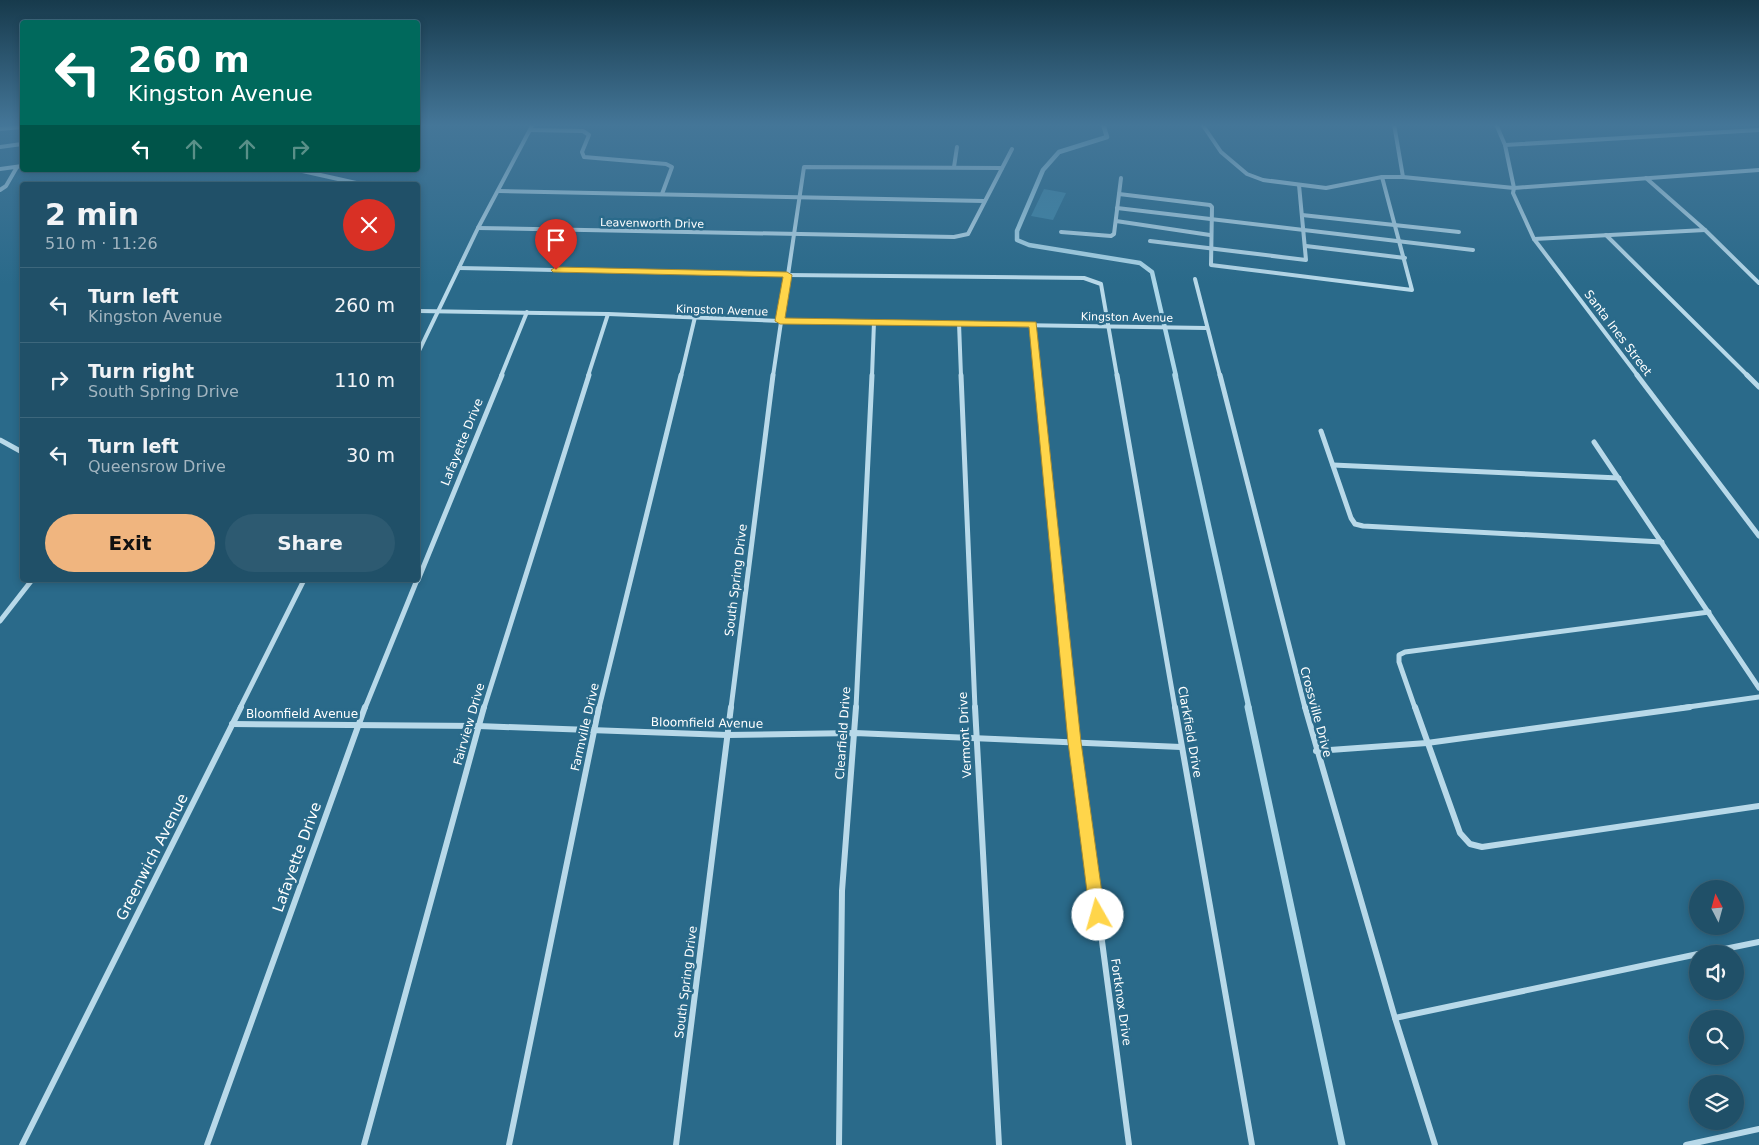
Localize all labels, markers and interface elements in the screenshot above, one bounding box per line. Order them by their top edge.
icon: left [45,40,110,105]
text: 260 m [128,40,250,80]
text: Kingston Avenue [128,81,313,106]
icon: left [127,135,155,163]
icon: ahead [180,135,208,163]
icon: ahead [233,135,261,163]
icon: right [286,135,314,163]
text: 2 min [45,197,139,232]
button: close [343,199,395,251]
street label: Leavenworth Drive [600,216,704,231]
pin [535,219,577,270]
icon: arrive [542,226,570,254]
text: 510 m · 11:26 [45,234,158,253]
text: Turn left [88,285,179,307]
street label: Santa Ines Street [1581,287,1655,379]
icon: left [45,291,73,319]
text: 260 m [334,294,395,316]
street label: Kingston Avenue [676,302,769,319]
text: Kingston Avenue [88,307,222,326]
street label: Kingston Avenue [1081,310,1173,325]
text: Turn right [88,360,194,382]
icon: right [45,366,73,394]
text: 110 m [334,369,395,391]
text: South Spring Drive [88,382,239,401]
street label: Lafayette Drive [438,396,486,488]
text: Turn left [88,435,179,457]
icon: left [45,441,73,469]
text: 30 m [346,444,395,466]
text: Queensrow Drive [88,457,226,476]
button: Exit [45,514,215,572]
button: Share [225,514,395,572]
street label: South Spring Drive [722,523,750,637]
street label: Crossville Drive [1297,665,1335,759]
street label: Fairview Drive [451,681,487,767]
street label: Farmville Drive [568,682,602,772]
street label: Clarkfield Drive [1175,685,1205,779]
street label: Clearfield Drive [833,686,853,780]
street label: Vermont Drive [956,691,974,779]
street label: Bloomfield Avenue [246,707,358,721]
street label: Bloomfield Avenue [651,715,763,731]
street label: Greenwich Avenue [112,790,192,924]
street label: Lafayette Drive [269,799,325,915]
north arrow [1689,880,1744,935]
map controls [1689,880,1744,1130]
position arrow [1071,888,1123,940]
street label: South Spring Drive [672,925,700,1039]
button: sound [1689,945,1744,1000]
street label: Fortknox Drive [1108,958,1134,1046]
button: search [1689,1010,1744,1065]
button: layers [1689,1075,1744,1130]

